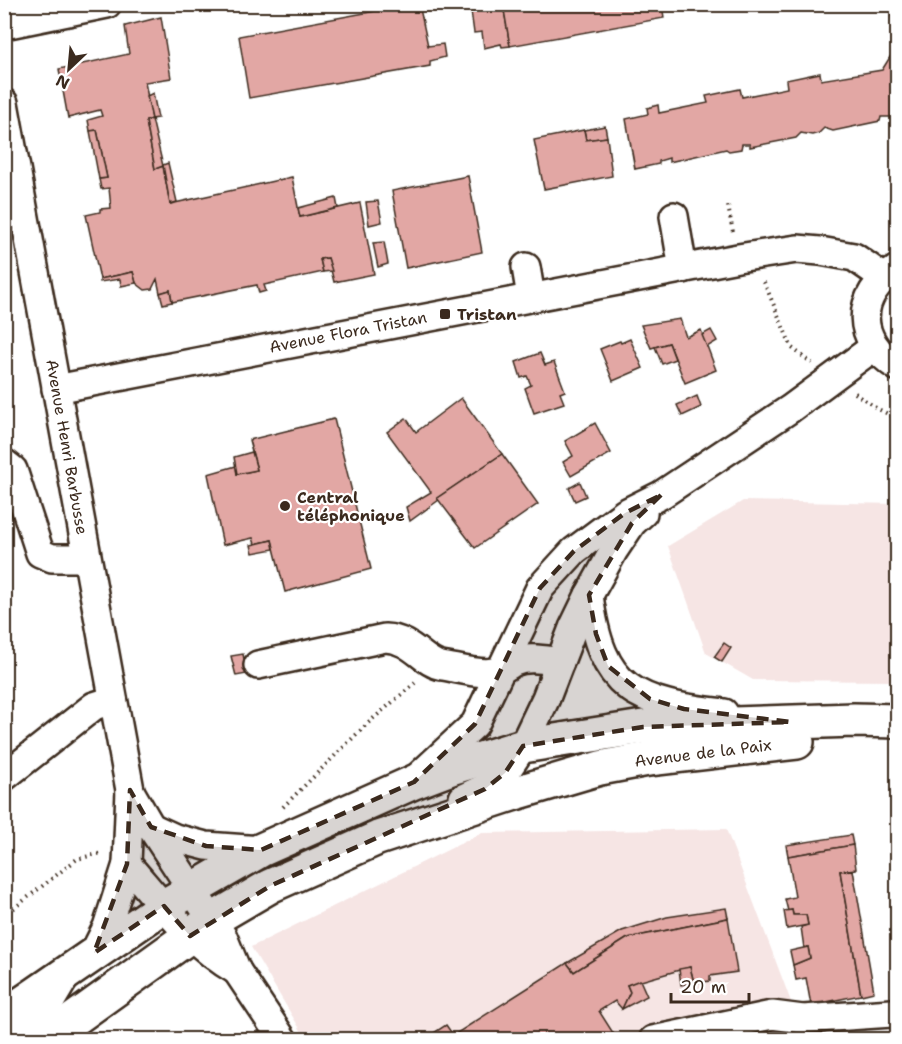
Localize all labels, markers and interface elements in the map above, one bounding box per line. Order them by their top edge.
north arrow [39,39,99,99]
text: N [52,70,73,94]
place label: Tristan [457,304,517,325]
street label: Avenue Flora Tristan [267,306,429,358]
marker: Tristan [438,307,452,321]
street label: Avenue Henri Barbusse [41,358,93,536]
place label: Central téléphonique [297,487,405,526]
marker: Central téléphonique [278,499,292,513]
street label: Avenue de la Paix [633,734,773,772]
scale bar [671,966,749,1004]
text: 20 m [680,975,726,999]

